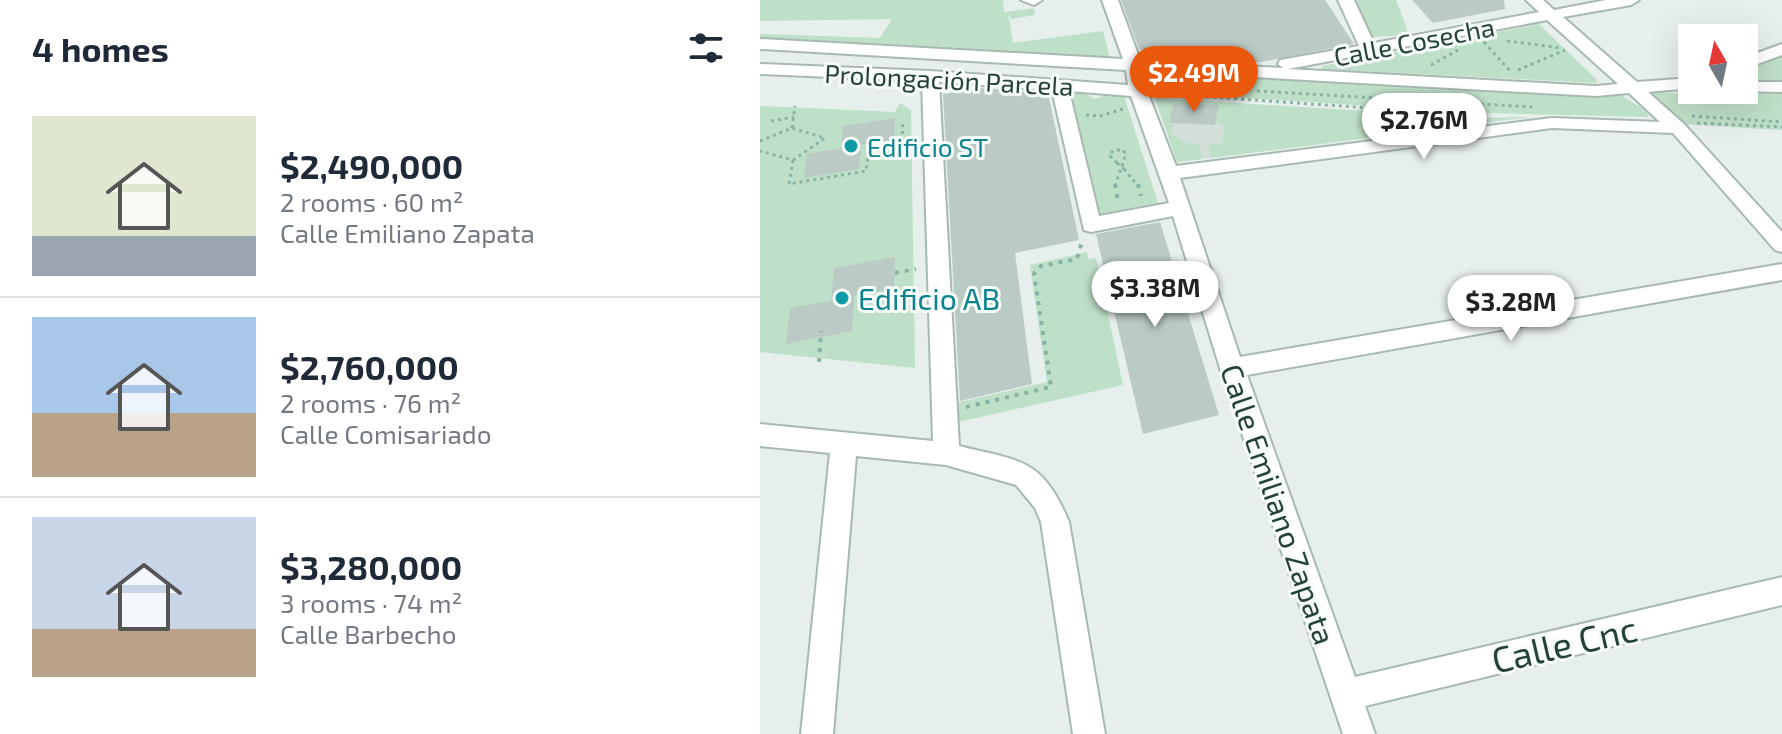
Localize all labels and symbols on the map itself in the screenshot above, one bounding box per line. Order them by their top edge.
street label: Calle Cosecha [1331,10,1497,72]
north arrow [1678,24,1758,104]
pin: $2.49M [1129,46,1259,114]
street label: Prolongación Parcela [824,57,1074,101]
pin: $2.76M [1359,93,1489,161]
place label: Edificio ST [867,131,988,162]
marker: Edificio ST [842,137,860,155]
pin: $3.38M [1090,261,1220,329]
pin: $3.28M [1446,275,1576,343]
place label: Edificio AB [858,280,1000,316]
marker: Edificio AB [833,289,851,307]
street label: Calle Emiliano Zapata [1214,359,1344,649]
street label: Calle Cnc [1487,605,1641,681]

